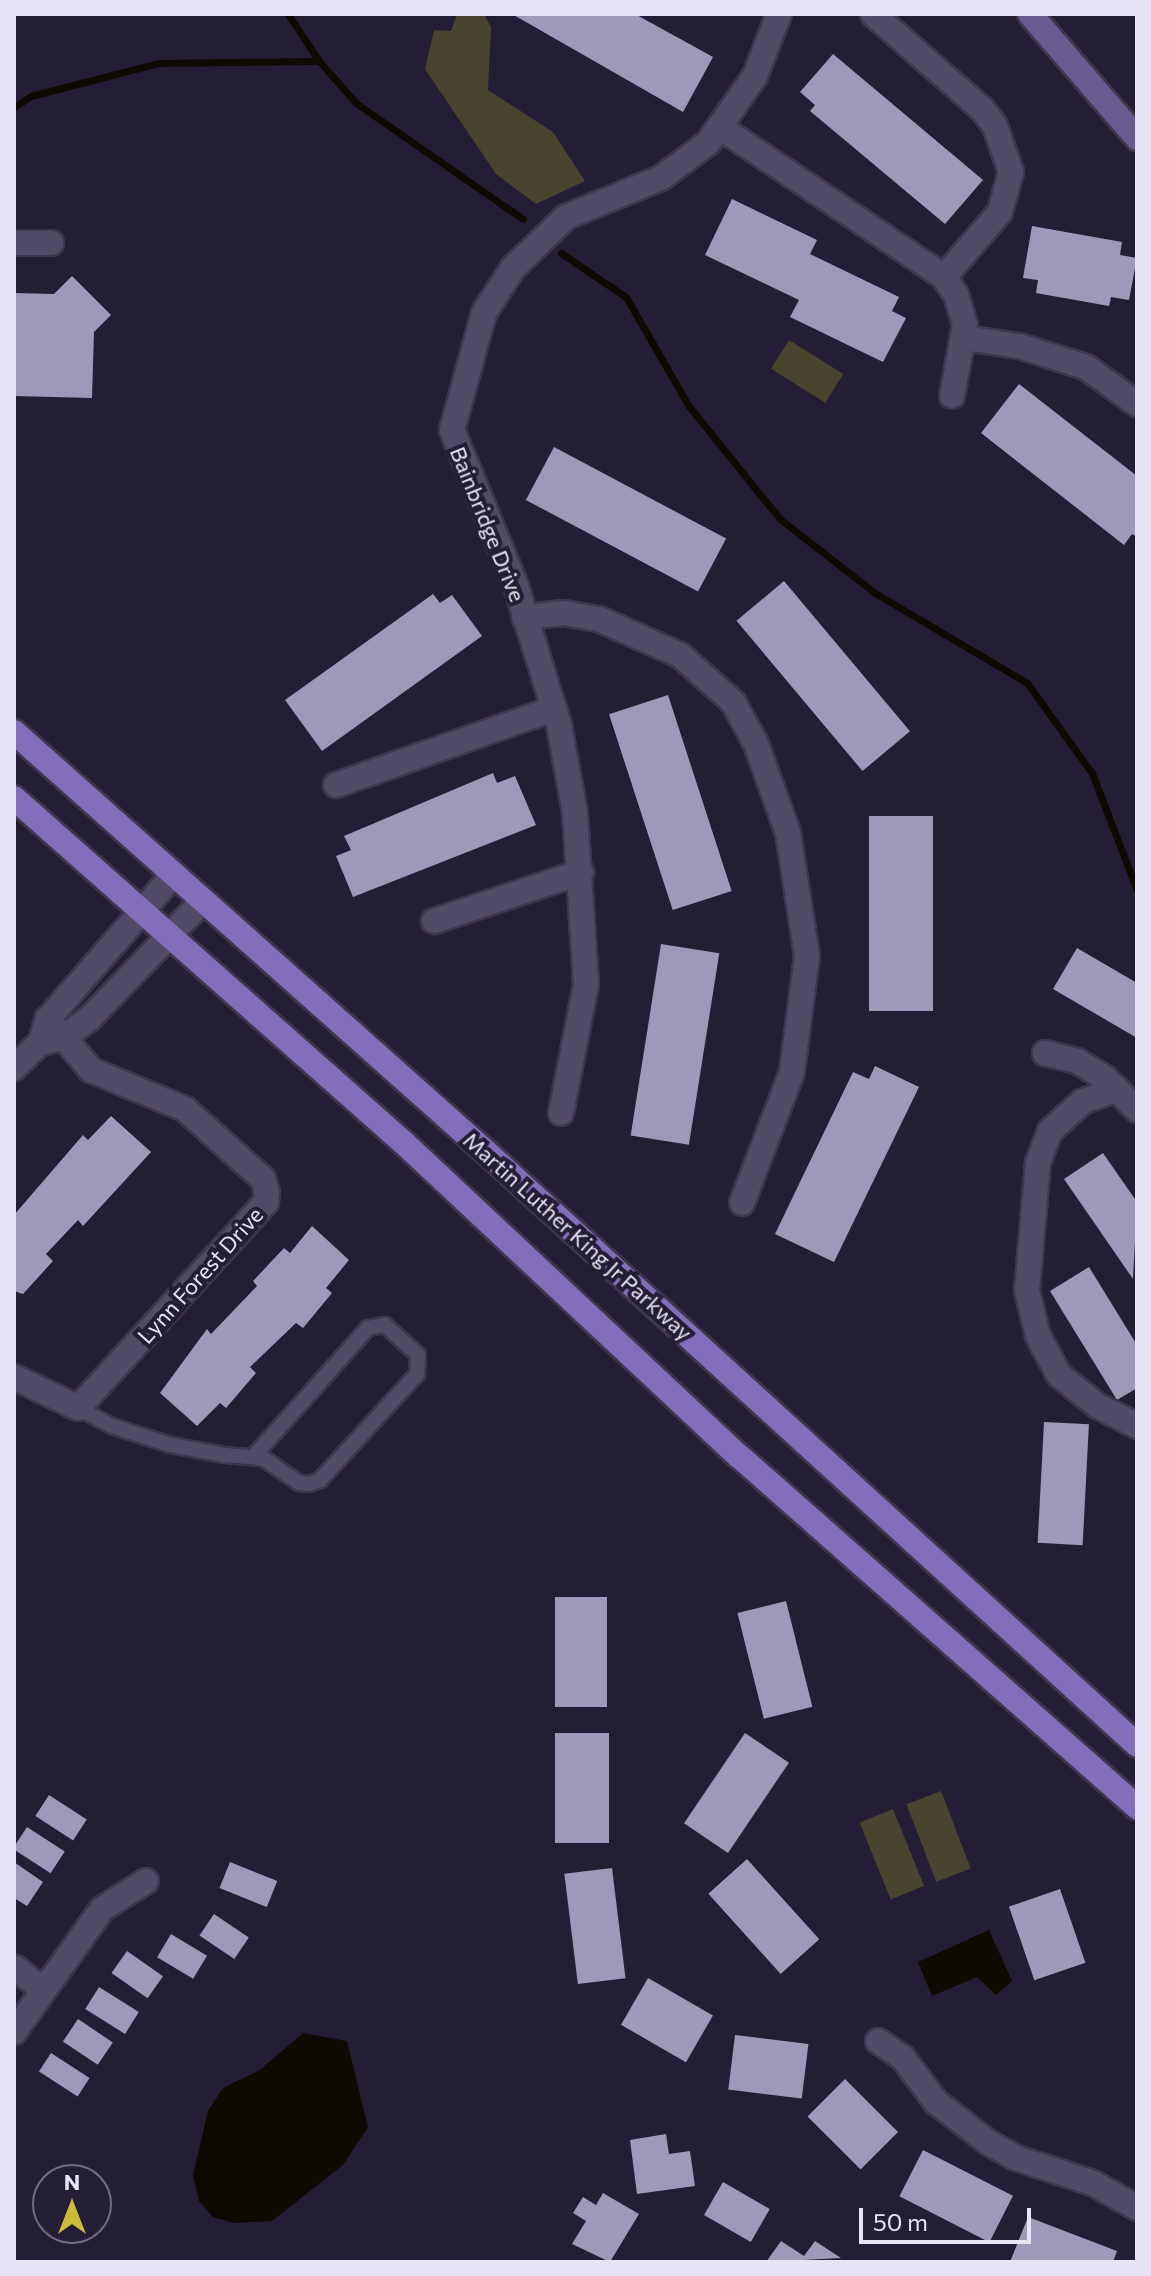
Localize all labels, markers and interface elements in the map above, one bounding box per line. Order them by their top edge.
street label: Bainbridge Drive [445,443,531,605]
street label: Martin Luther King Jr Parkway [458,1126,698,1346]
street label: Lynn Forest Drive [132,1201,268,1349]
north arrow [32,2164,112,2244]
text: N [64,2168,80,2195]
scale bar [863,2192,1035,2242]
text: 50 m [873,2207,928,2236]

